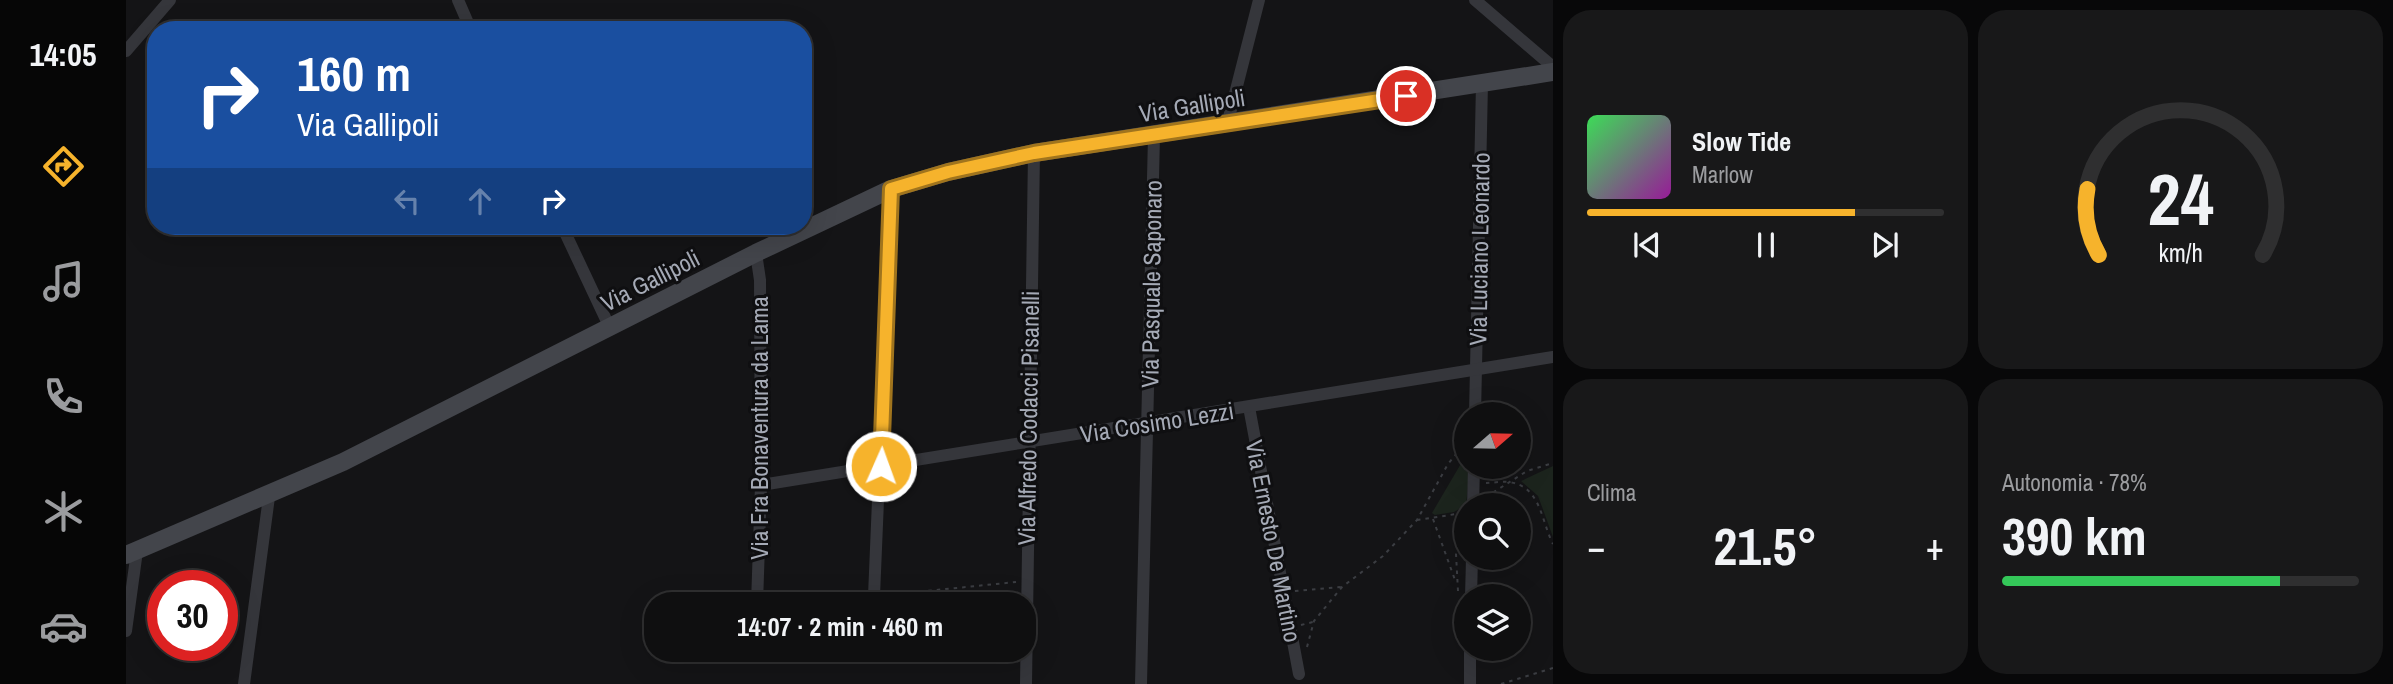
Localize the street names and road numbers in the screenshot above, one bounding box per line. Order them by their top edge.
street label: Via Gallipoli [1137,81,1247,129]
street label: Via Luciano Leonardo [1461,152,1497,346]
street label: Via Pasquale Saponaro [1133,180,1169,388]
street label: Via Gallipoli [595,241,705,319]
street label: Via Alfredo Codacci Pisanelli [1010,290,1046,546]
street label: Via Fra Bonaventura da Lama [743,296,775,560]
street label: Via Cosimo Lezzi [1078,394,1236,450]
street label: Via Ernesto De Martino [1239,437,1309,645]

